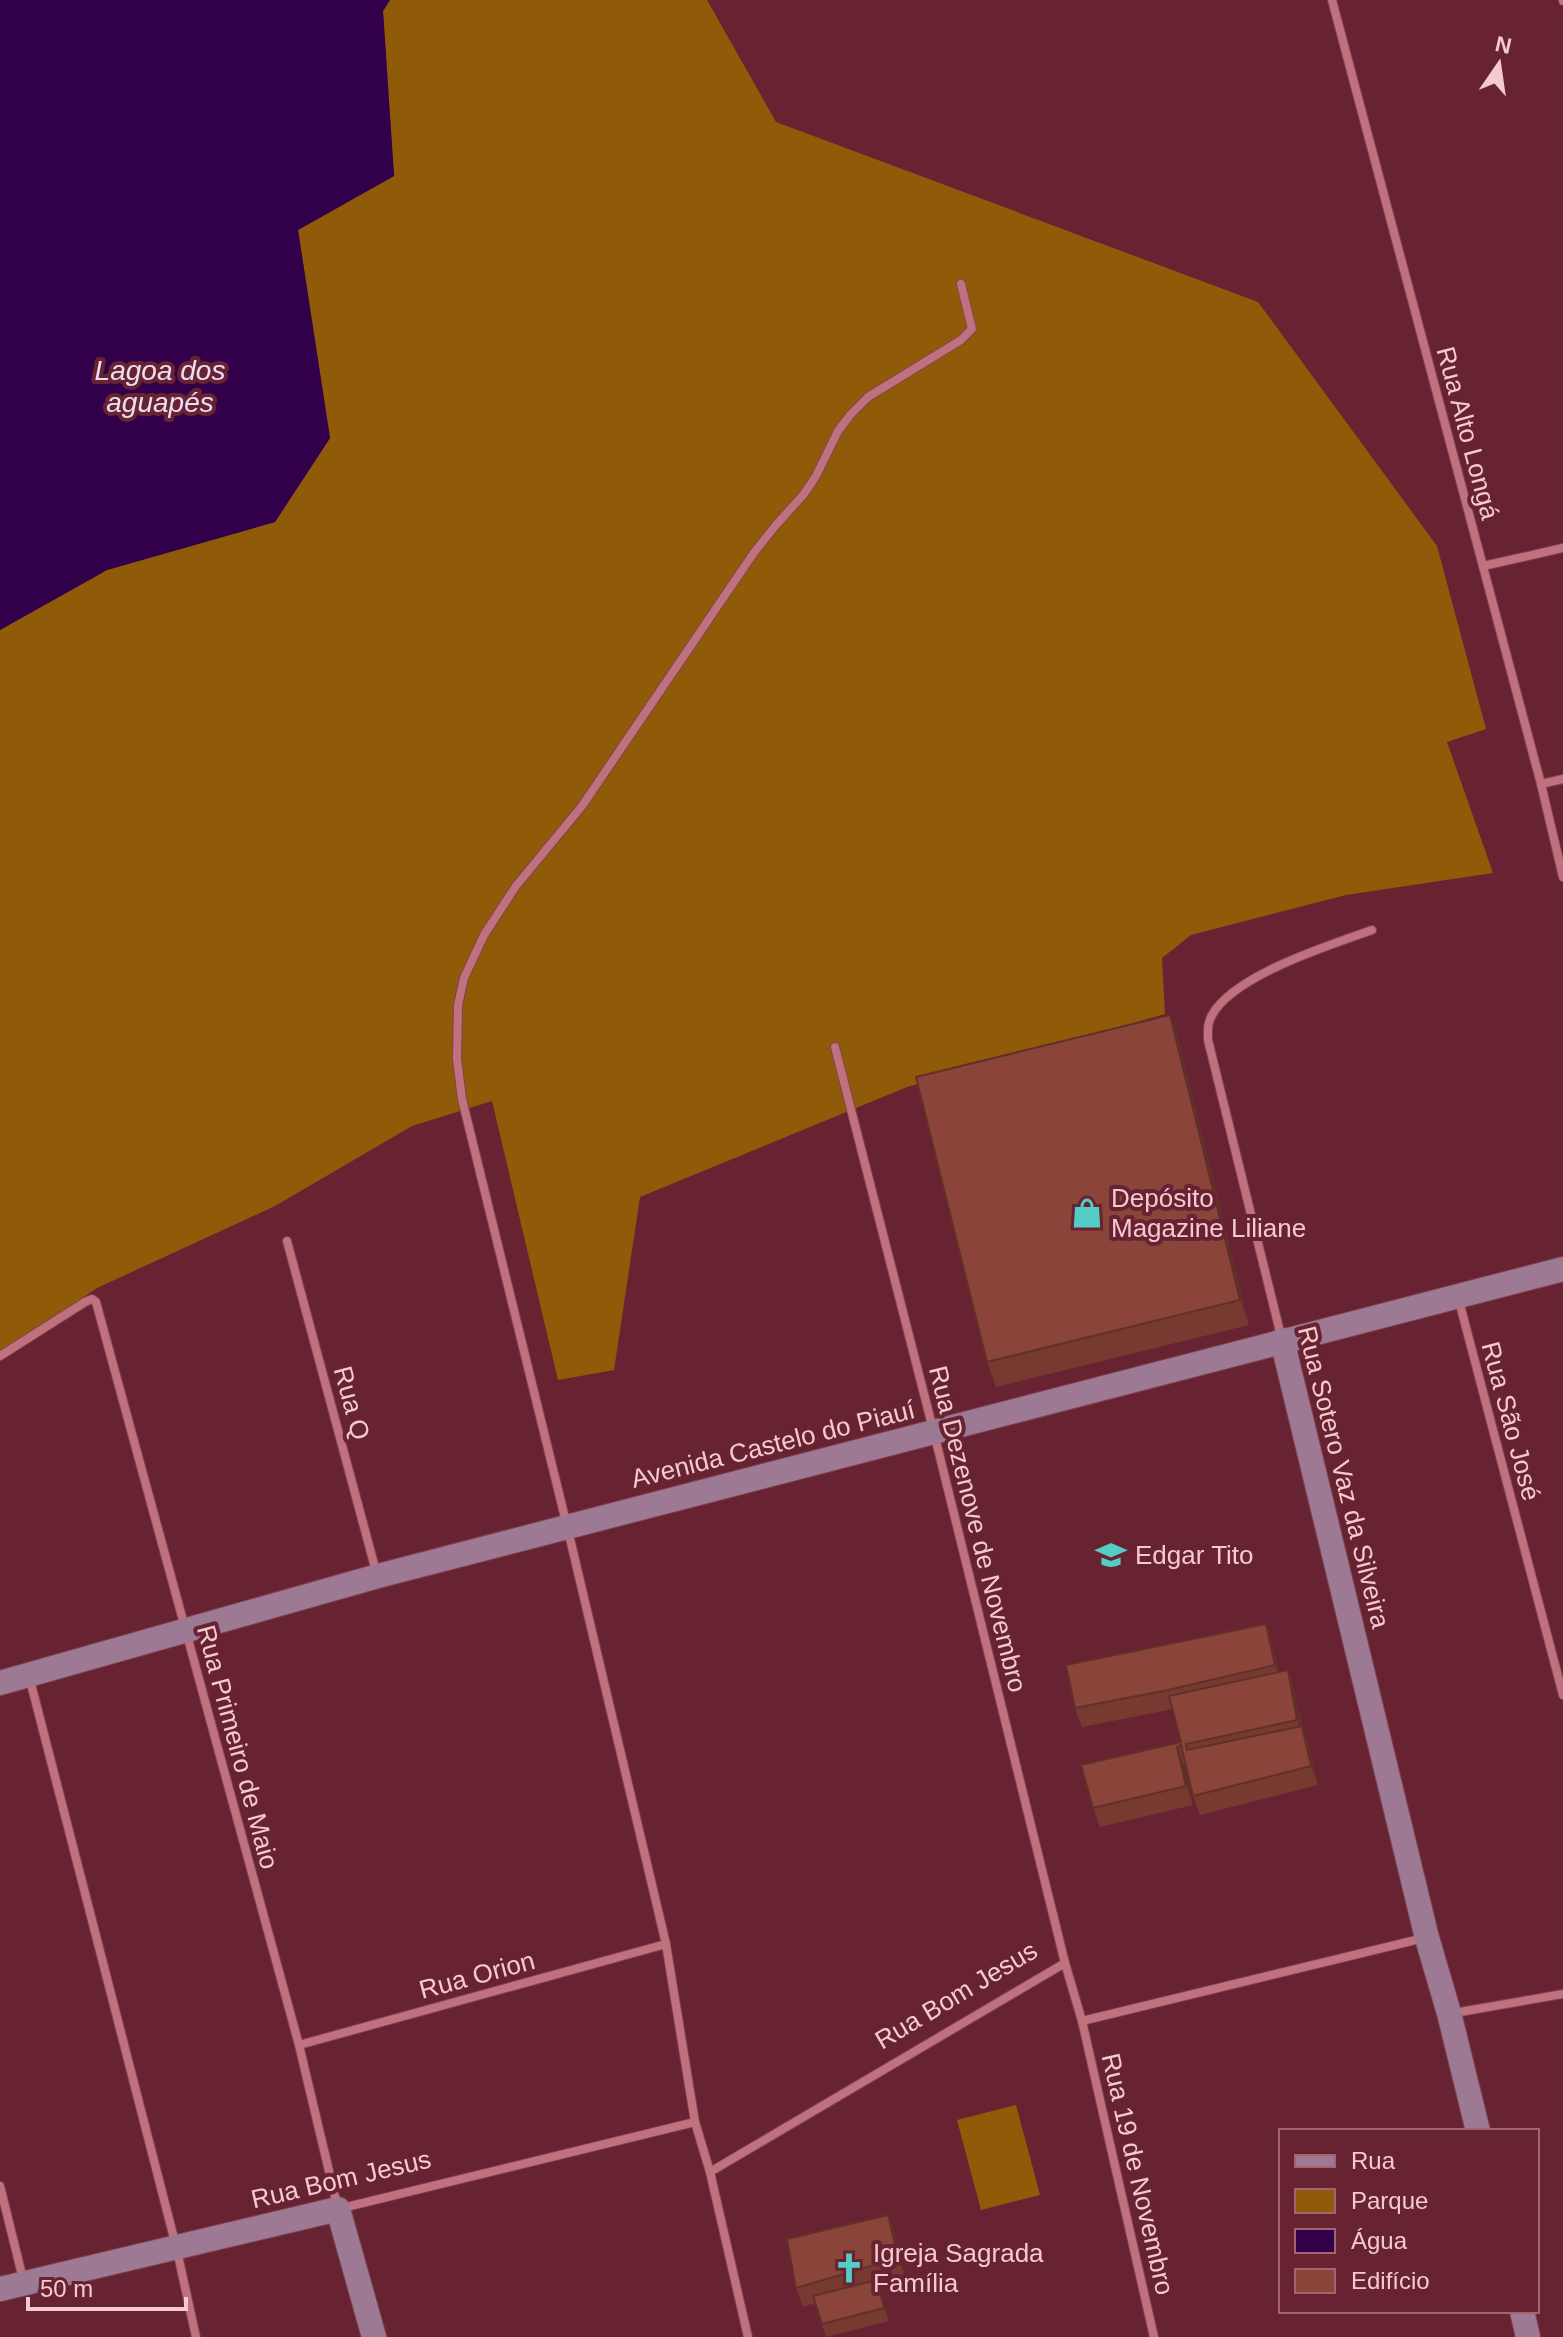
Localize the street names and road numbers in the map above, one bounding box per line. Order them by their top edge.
street label: Rua Alto Longá [1431,343,1506,523]
street label: Rua Sotero Vaz da Silveira [1292,1323,1396,1632]
street label: Rua São José [1475,1338,1547,1504]
street label: Rua Q [328,1363,376,1443]
street label: Rua Dezenove de Novembro [923,1363,1033,1695]
street label: Avenida Castelo do Piauí [628,1394,919,1494]
street label: Rua Primeiro de Maio [191,1622,285,1872]
street label: Rua Bom Jesus [870,1935,1042,2055]
street label: Rua Orion [416,1945,538,2005]
street label: Rua 19 de Novembro [1096,2050,1180,2298]
street label: Rua Bom Jesus [248,2144,434,2214]

